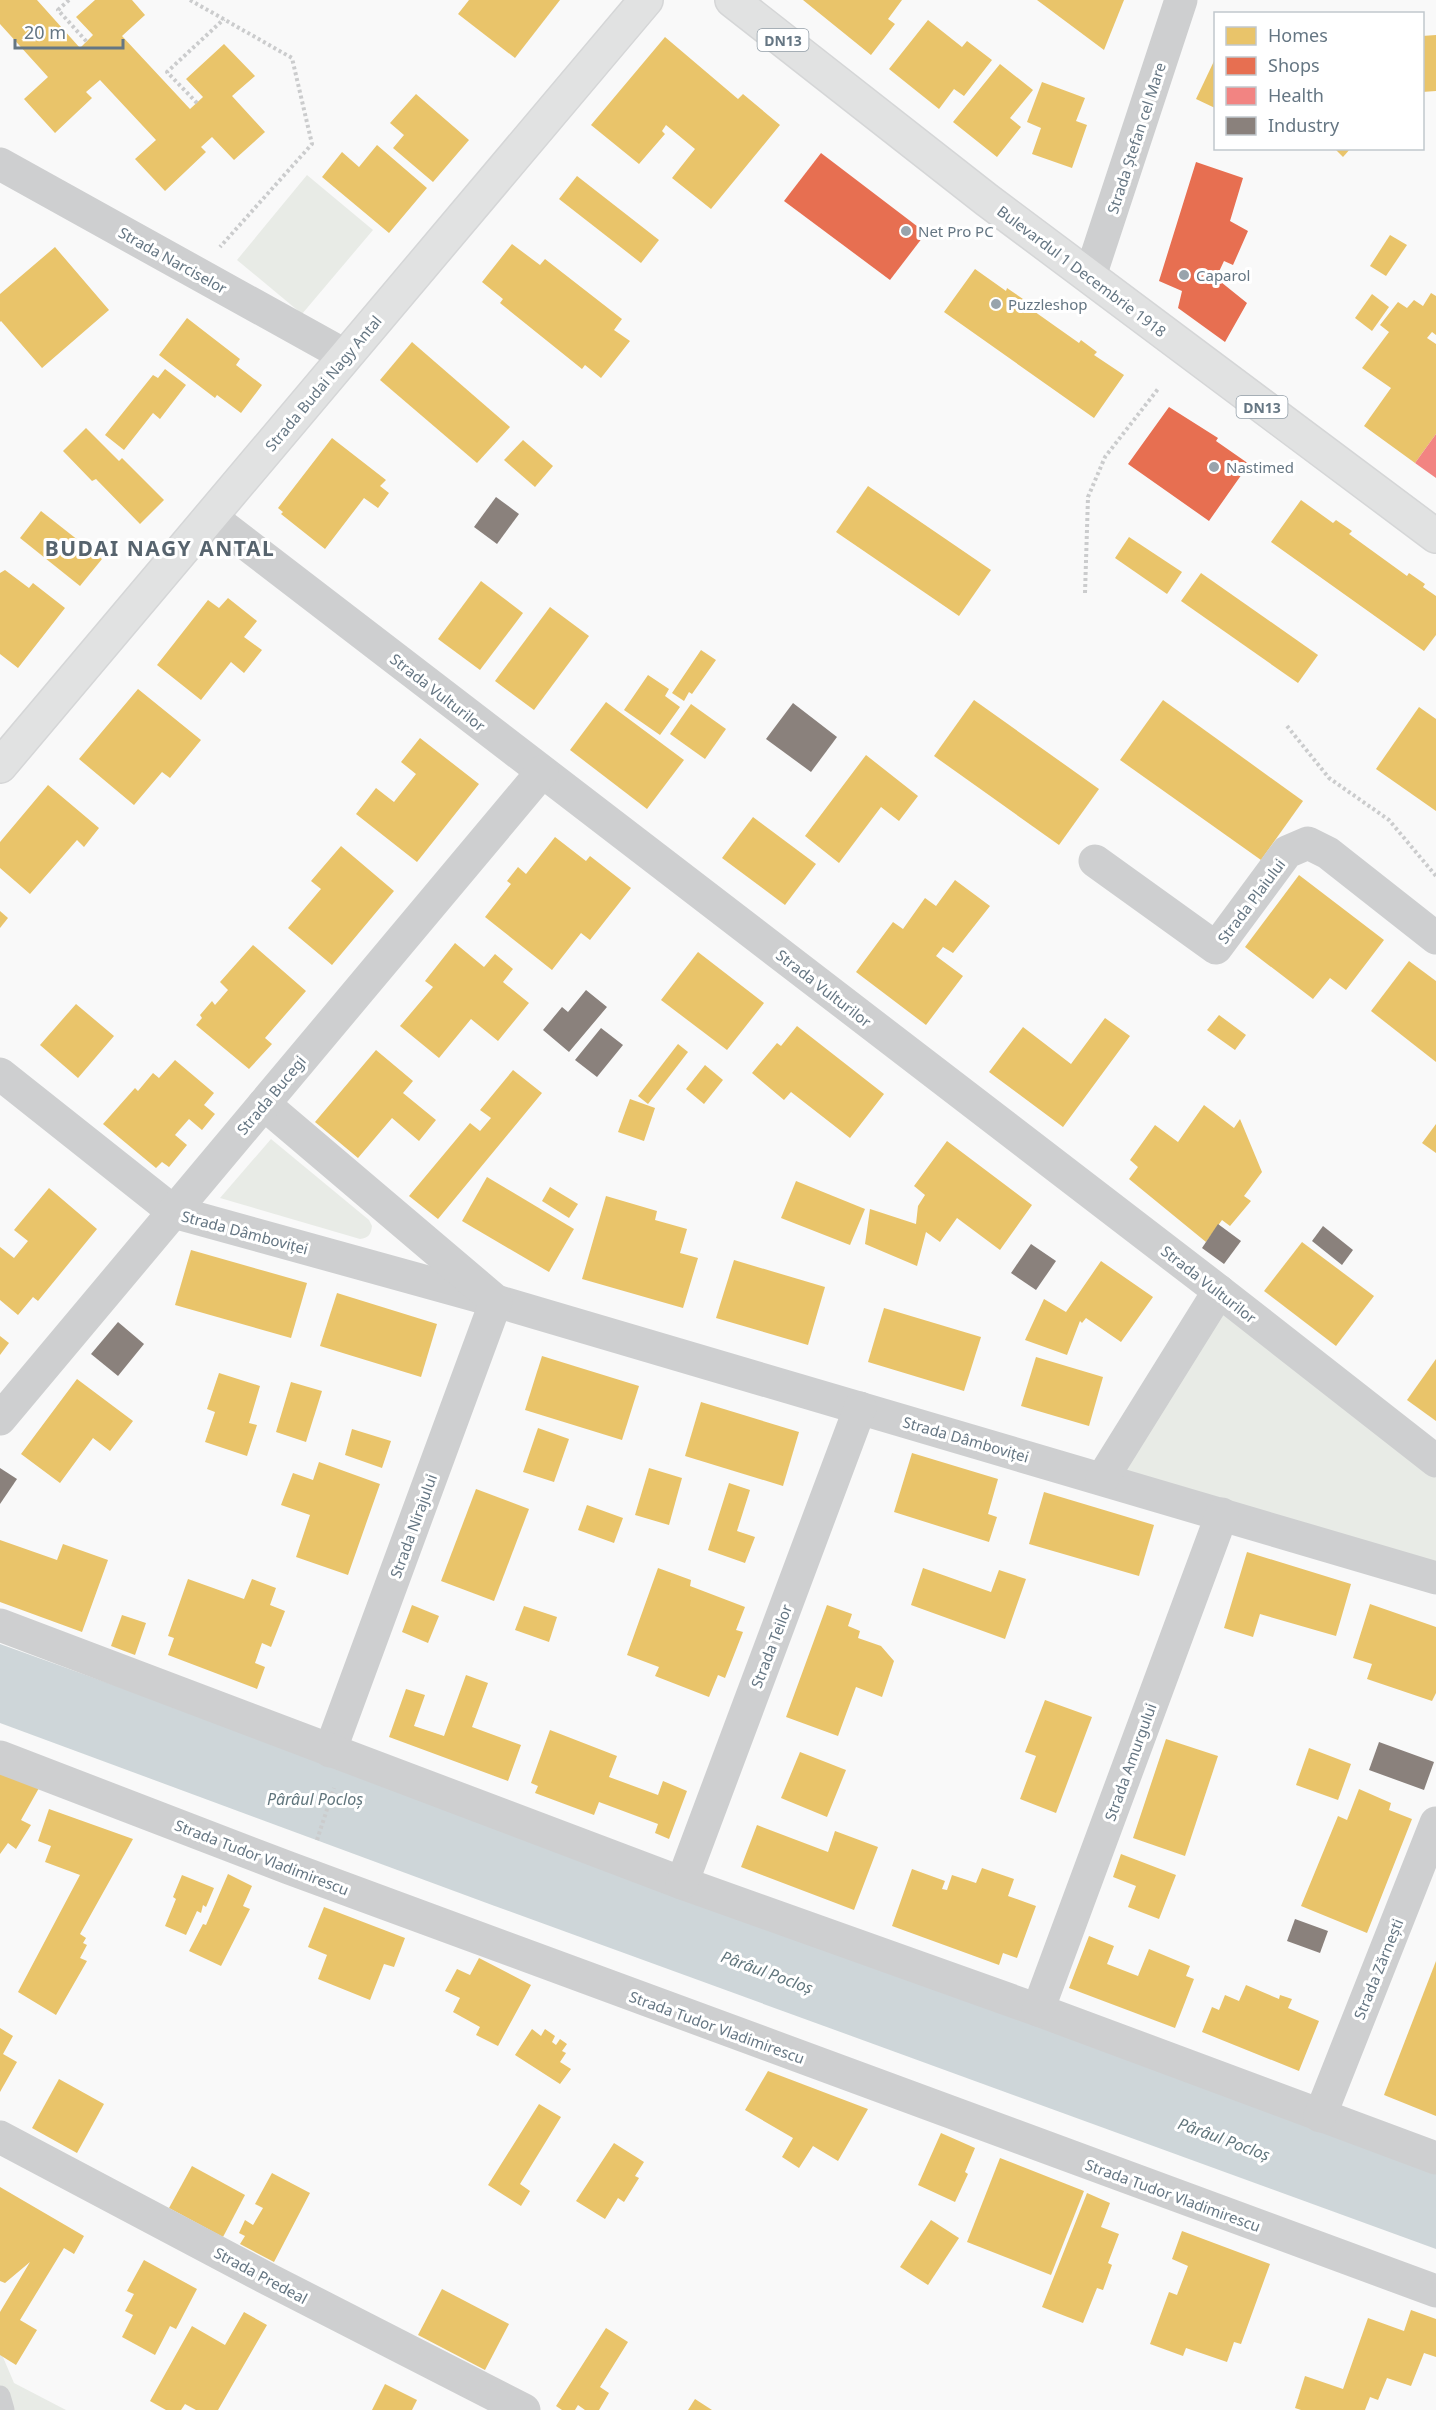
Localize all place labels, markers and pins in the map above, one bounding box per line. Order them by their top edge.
place label: Net Pro PC [918,221,994,241]
marker: Net Pro PC [899,224,913,238]
place label: Caparol [1196,265,1250,285]
marker: Caparol [1177,268,1191,282]
place label: Puzzleshop [1008,294,1088,314]
marker: Puzzleshop [989,297,1003,311]
place label: Nastimed [1226,457,1294,477]
marker: Nastimed [1207,460,1221,474]

